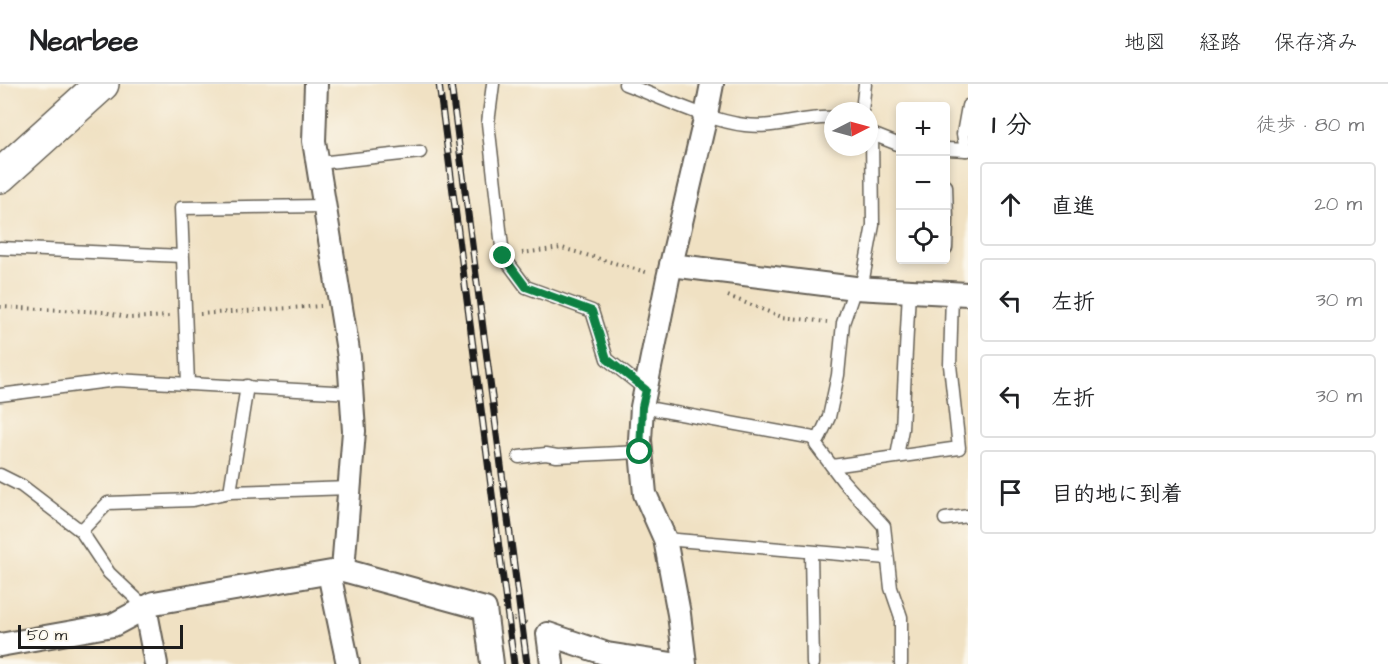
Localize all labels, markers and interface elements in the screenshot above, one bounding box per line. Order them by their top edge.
text: Nearbee [30,22,138,61]
text: 地図 [1124,28,1166,57]
text: 経路 [1199,28,1241,57]
text: 保存済み [1274,28,1358,57]
north arrow [824,102,878,156]
map controls [896,102,950,264]
button: + [896,102,950,156]
text: 1 分 [992,107,1032,143]
text: 徒歩 · 80 m [1256,111,1364,139]
button: − [896,156,950,210]
icon: ahead [994,188,1027,221]
text: 20 m [1314,190,1362,218]
text: 直進 [1051,191,1095,222]
button: locate [896,210,950,264]
route end [489,242,515,268]
icon: left [994,284,1027,317]
text: 30 m [1316,286,1362,314]
text: 左折 [1051,287,1095,318]
icon: left [994,380,1027,413]
text: 30 m [1316,382,1362,410]
text: 左折 [1051,383,1095,414]
route start [626,438,652,464]
icon: arrive [994,476,1027,509]
text: 目的地に到着 [1051,479,1183,510]
scale bar [18,622,183,650]
text: 50 m [27,624,67,646]

